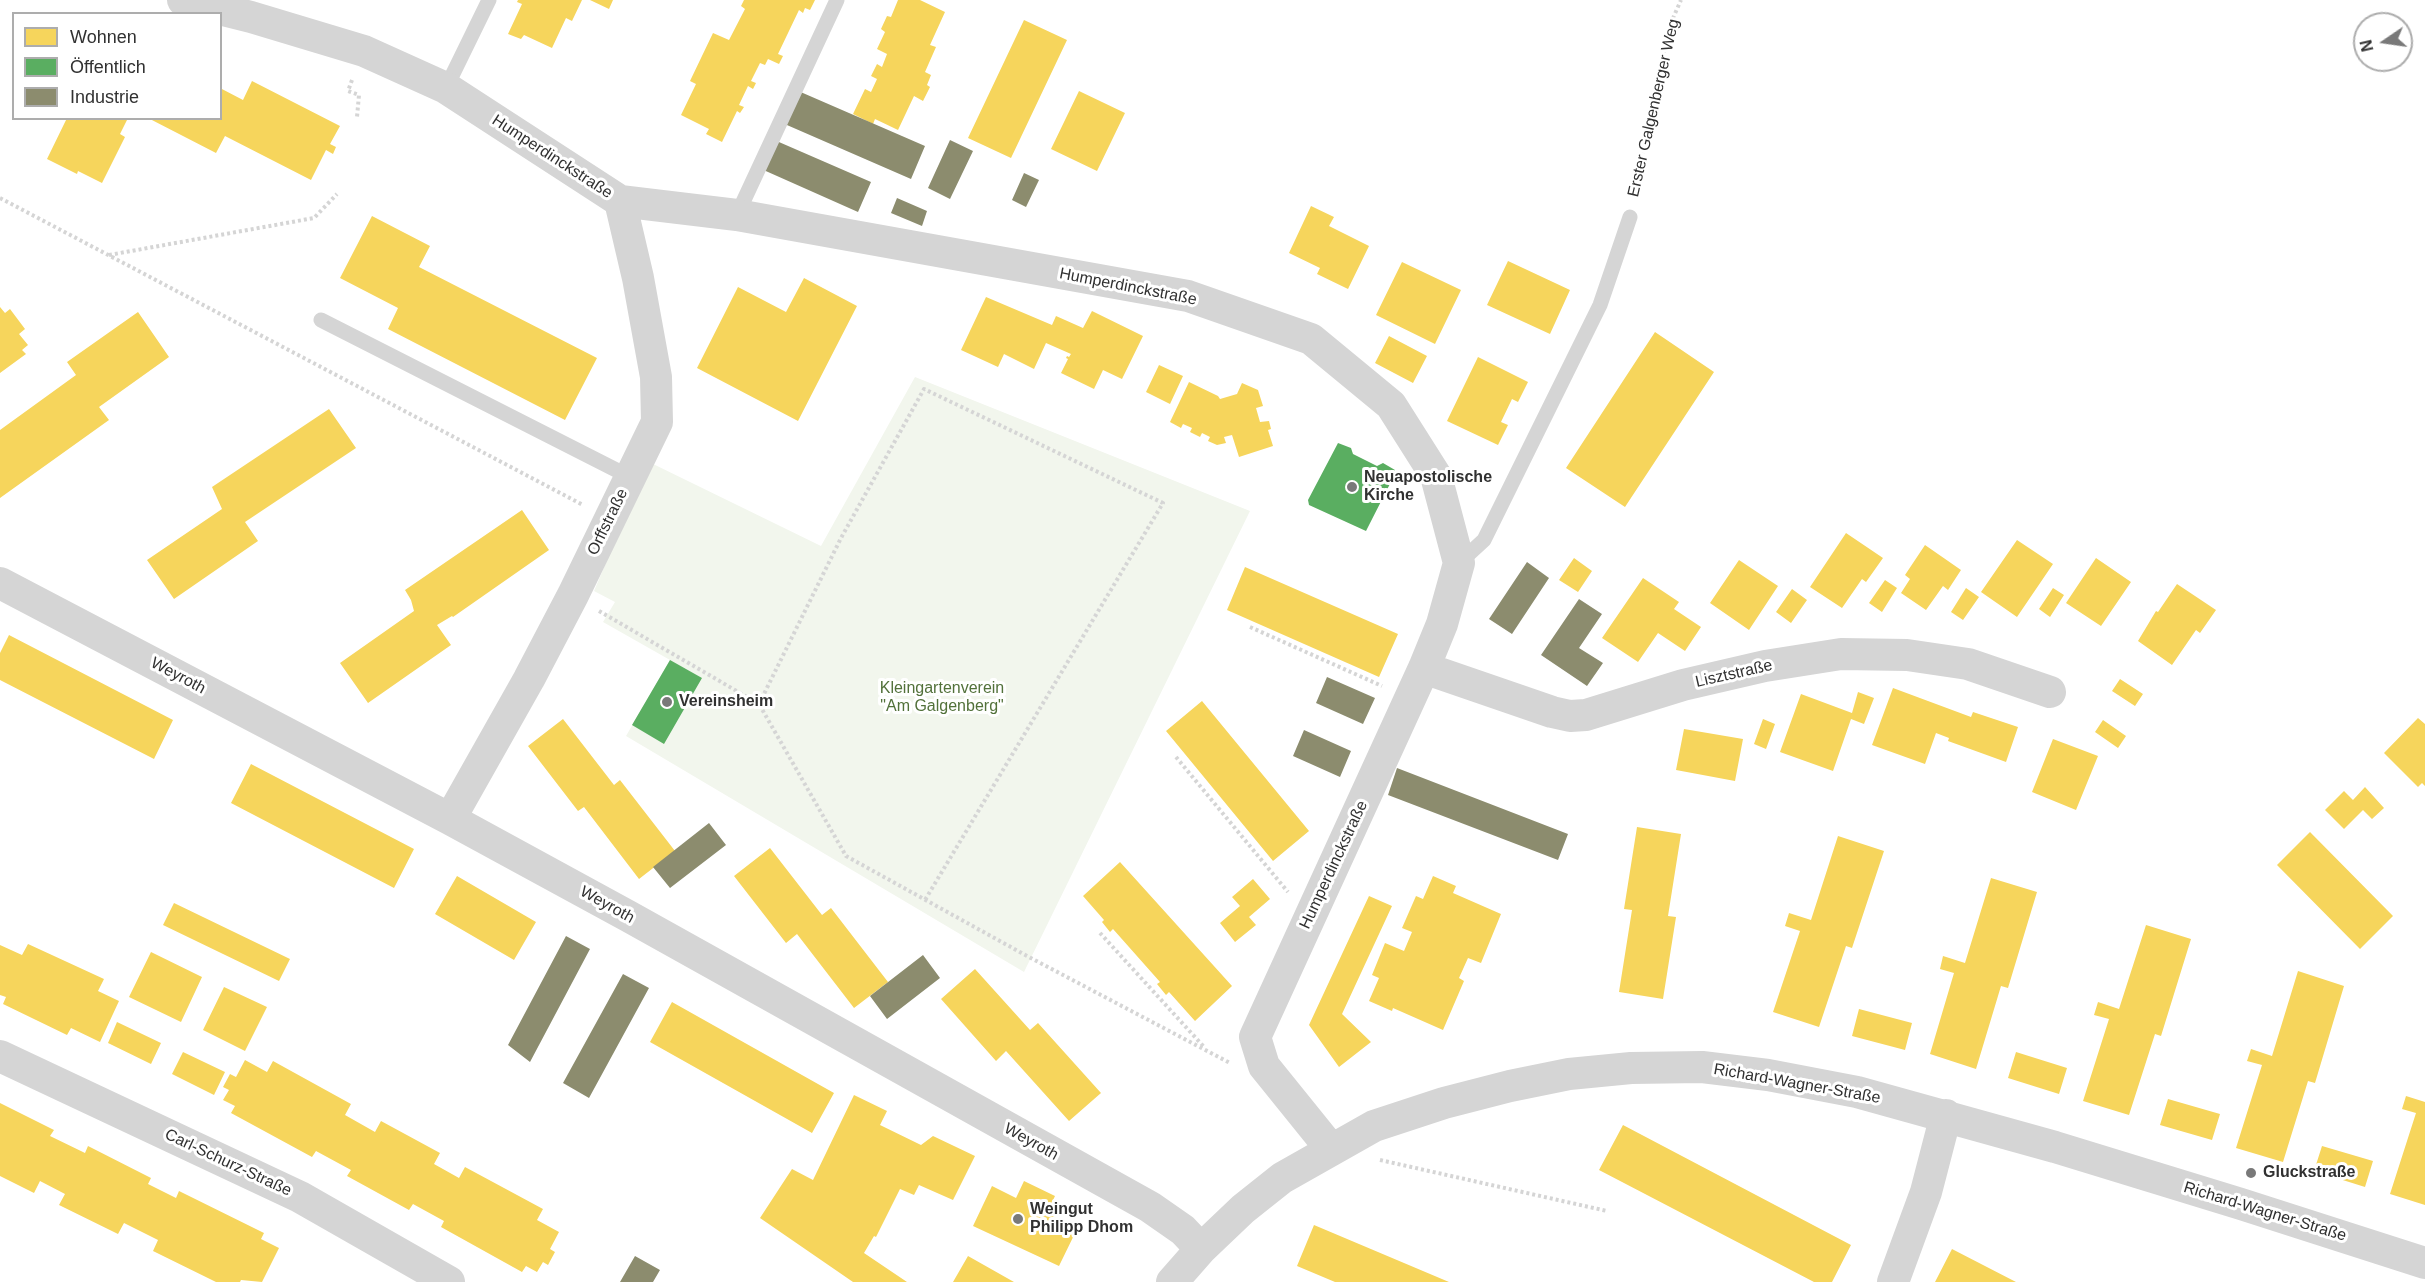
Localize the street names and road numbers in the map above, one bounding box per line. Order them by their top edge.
street label: Erster Galgenberger Weg [1624,17,1684,199]
street label: Humperdinckstraße [488,111,616,203]
street label: Humperdinckstraße [1058,264,1198,310]
street label: Orffstraße [584,486,632,558]
street label: Weyroth [147,654,209,698]
street label: Lisztstraße [1694,656,1774,692]
street label: Humperdinckstraße [1296,798,1372,932]
street label: Weyroth [576,882,638,928]
street label: Richard-Wagner-Straße [1712,1060,1882,1108]
street label: Weyroth [1000,1119,1062,1165]
street label: Carl-Schurz-Straße [161,1125,295,1201]
street label: Richard-Wagner-Straße [2181,1178,2349,1246]

